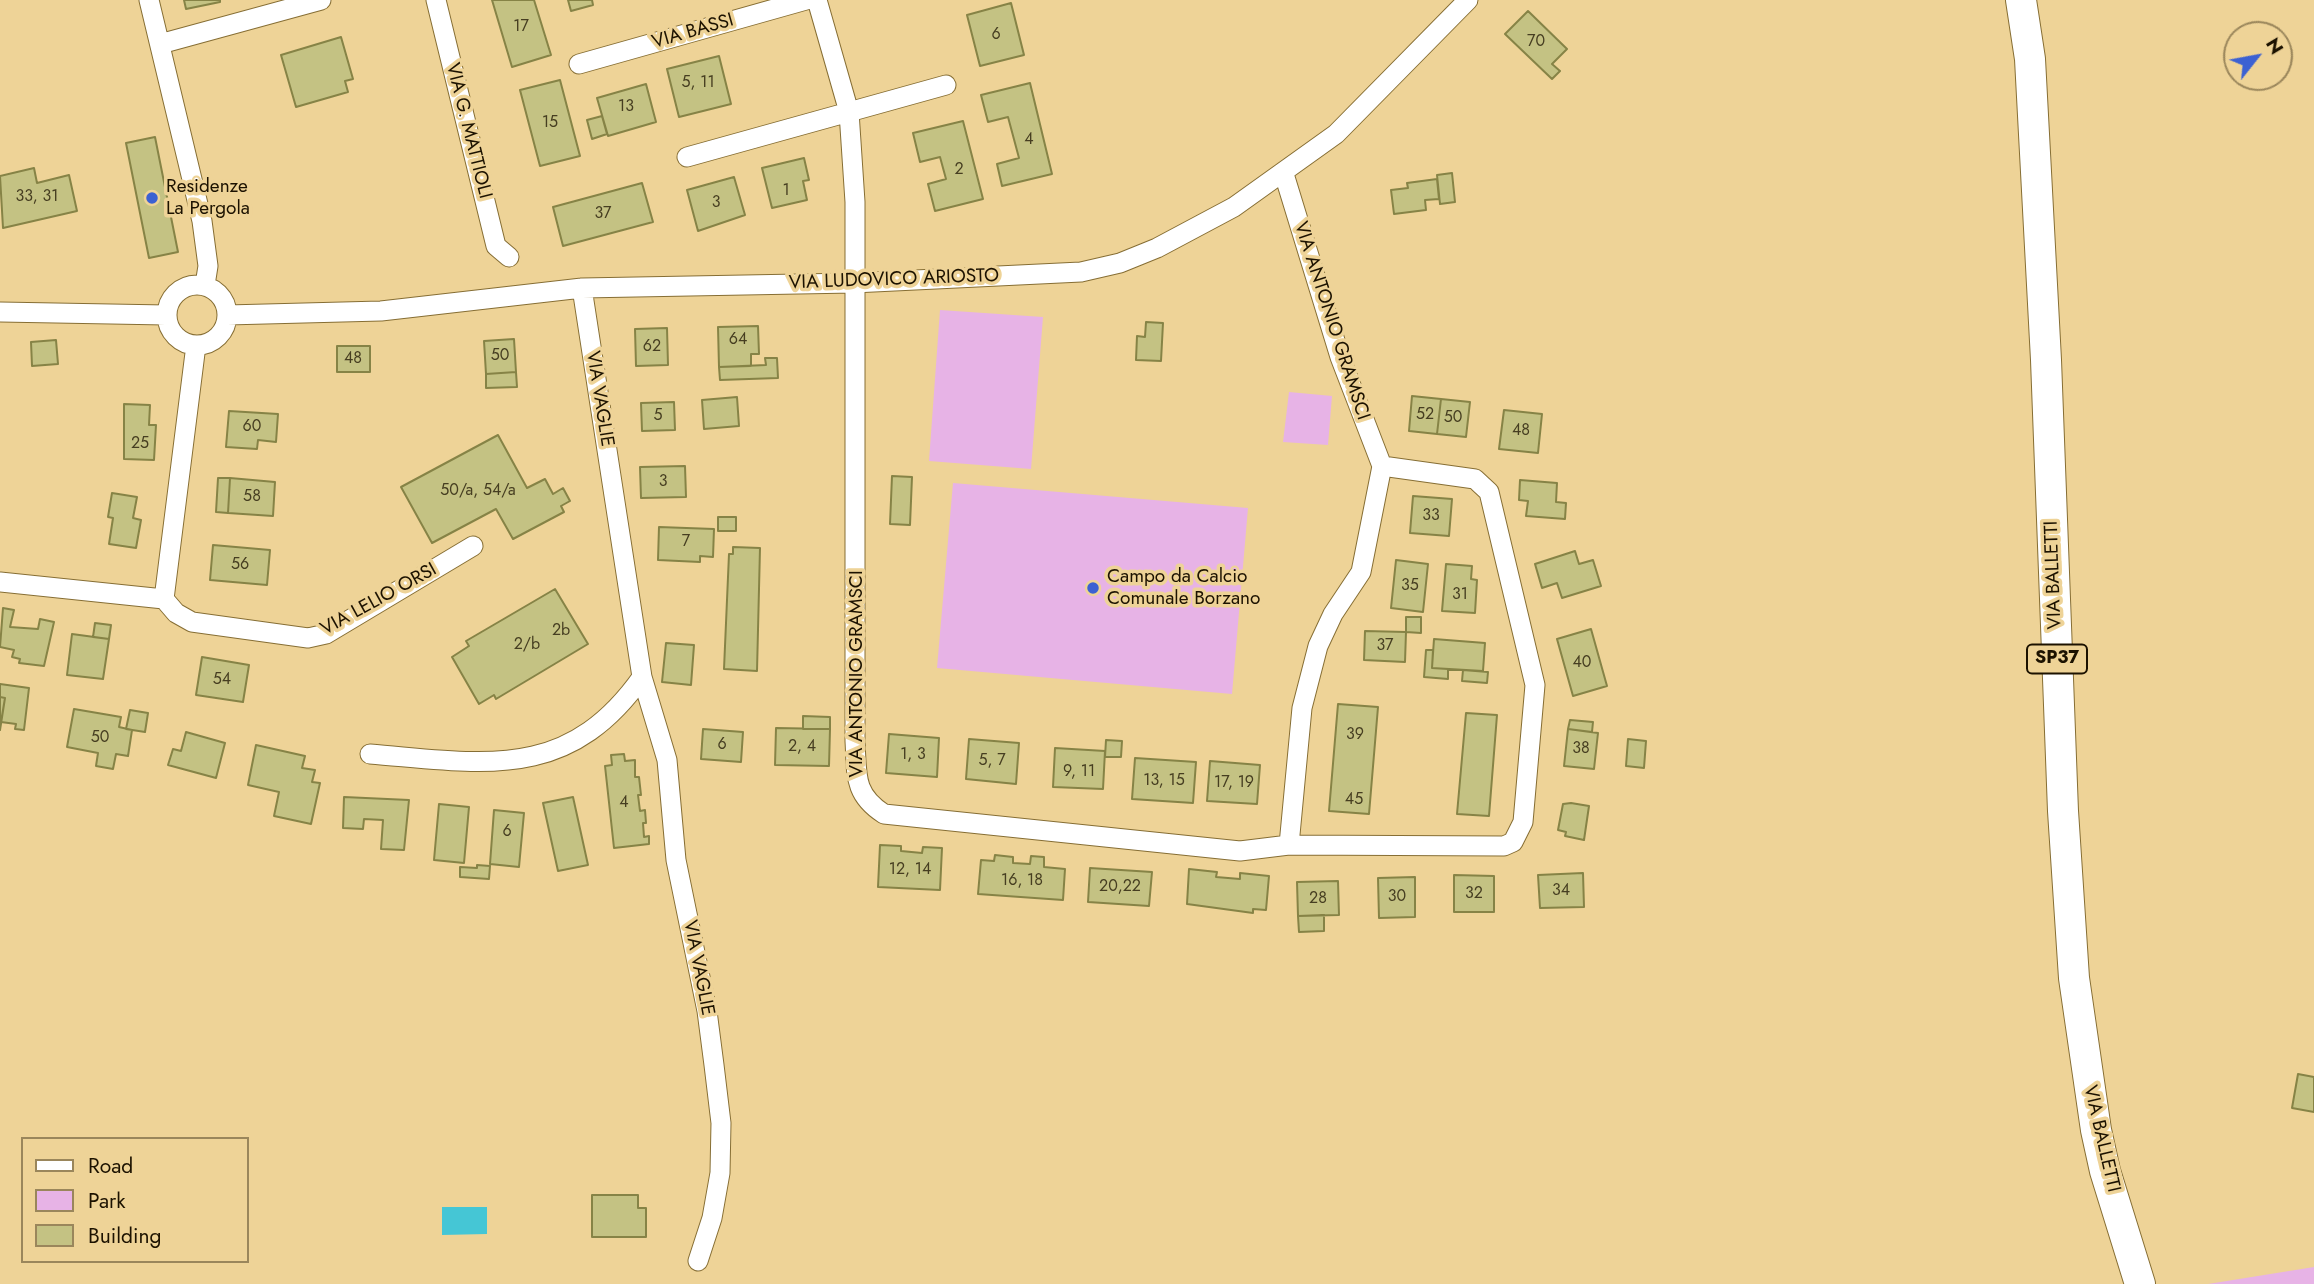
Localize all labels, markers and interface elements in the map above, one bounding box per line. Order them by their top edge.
street label: VIA BASSI [650,9,736,55]
house number: 17 [513,17,529,37]
north arrow [2223,21,2293,91]
house number: 6 [991,25,1001,45]
house number: 70 [1527,32,1545,52]
text: N [2259,33,2290,59]
street label: VIA G. MATTIOLI [440,61,496,201]
house number: 5, 11 [681,73,715,93]
house number: 13 [618,97,634,117]
house number: 15 [542,113,558,133]
house number: 4 [1024,130,1034,150]
house number: 2 [954,160,964,180]
place label: Residenze La Pergola [166,176,250,220]
house number: 1 [782,181,790,201]
house number: 33, 31 [16,187,58,207]
marker: Residenze La Pergola [144,190,160,206]
house number: 3 [712,193,720,213]
house number: 37 [595,204,611,224]
street label: VIA ANTONIO GRAMSCI [1288,219,1374,423]
street label: VIA LUDOVICO ARIOSTO [789,265,999,295]
house number: 64 [729,330,747,350]
house number: 62 [643,337,661,357]
house number: 50 [491,346,509,366]
house number: 48 [344,349,362,369]
street label: VIA VAGLIE [580,350,618,448]
house number: 52 [1416,405,1434,425]
house number: 5 [653,406,663,426]
house number: 50 [1444,408,1462,428]
house number: 60 [243,417,261,437]
house number: 48 [1512,421,1530,441]
house number: 25 [131,434,149,454]
house number: 3 [659,472,667,492]
house number: 50/a, 54/a [440,481,516,501]
house number: 58 [243,487,261,507]
house number: 33 [1422,506,1440,526]
street label: VIA BALLETTI [2041,520,2067,630]
house number: 7 [682,532,690,552]
house number: 56 [231,555,249,575]
street label: VIA LELIO ORSI [317,559,441,641]
place label: Campo da Calcio Comunale Borzano [1107,566,1260,610]
street label: VIA ANTONIO GRAMSCI [846,570,868,778]
house number: 35 [1401,576,1419,596]
marker: Campo da Calcio Comunale Borzano [1085,580,1101,596]
house number: 31 [1452,585,1468,605]
house number: 2b [552,621,570,641]
house number: 2/b [514,635,540,655]
house number: 37 [1377,636,1393,656]
road number: SP37 [2027,644,2087,674]
house number: 40 [1573,653,1591,673]
house number: 54 [213,670,231,690]
house number: 39 [1346,725,1364,745]
house number: 50 [91,728,109,748]
house number: 6 [717,735,727,755]
house number: 2, 4 [788,737,816,757]
house number: 38 [1572,739,1590,759]
house number: 1, 3 [900,745,926,765]
house number: 5, 7 [978,751,1006,771]
house number: 9, 11 [1063,762,1095,782]
house number: 13, 15 [1143,771,1185,791]
house number: 17, 19 [1214,773,1254,793]
house number: 45 [1345,790,1363,810]
house number: 4 [619,793,629,813]
house number: 6 [502,822,512,842]
house number: 12, 14 [889,860,931,880]
house number: 16, 18 [1001,871,1043,891]
house number: 20,22 [1099,877,1141,897]
house number: 34 [1552,881,1570,901]
house number: 32 [1465,884,1483,904]
house number: 30 [1388,887,1406,907]
house number: 28 [1309,889,1327,909]
street label: VIA VAGLIE [678,918,718,1018]
street label: VIA BALLETTI [2078,1083,2124,1195]
legend [21,1137,248,1263]
text: Road [88,1151,133,1181]
text: Park [88,1186,125,1216]
text: Building [88,1221,161,1251]

